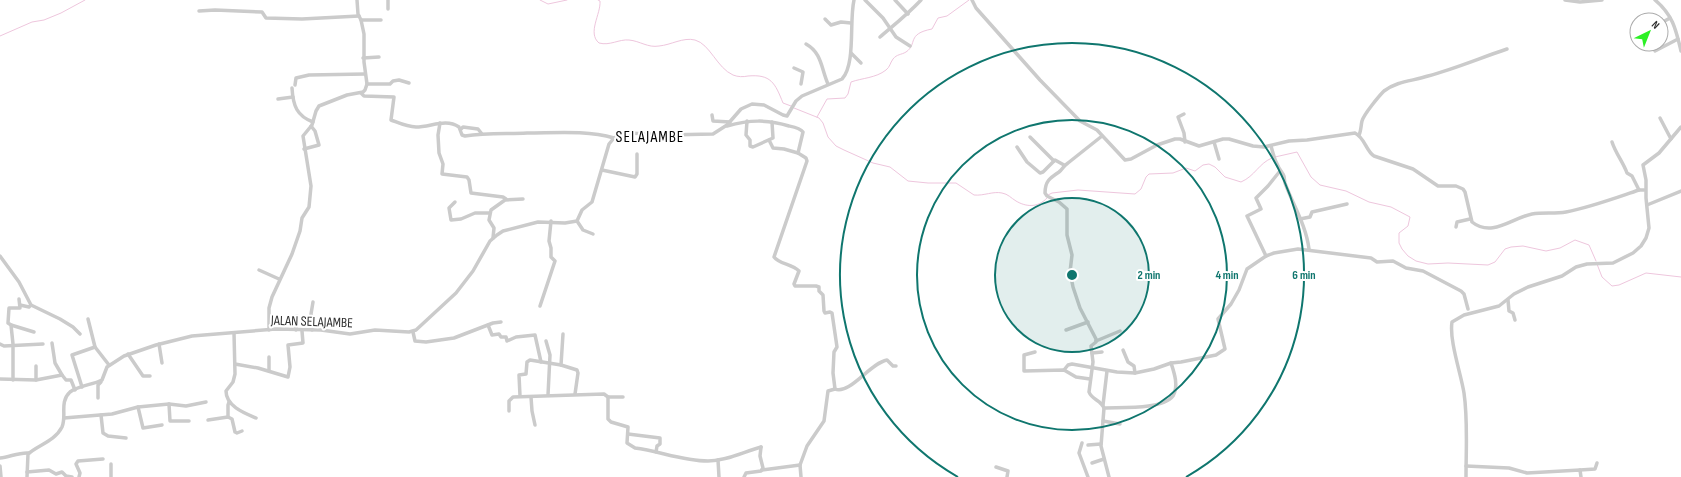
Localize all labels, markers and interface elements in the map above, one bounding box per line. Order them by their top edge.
north arrow [1629,12,1669,52]
text: N [1649,18,1662,32]
district label: SELAJAMBE [616,128,684,147]
centre of rings [1065,268,1079,282]
text: 2 min [1138,268,1160,283]
text: 4 min [1215,268,1239,283]
text: 6 min [1292,268,1316,283]
street label: JALAN SELAJAMBE [270,312,353,331]

